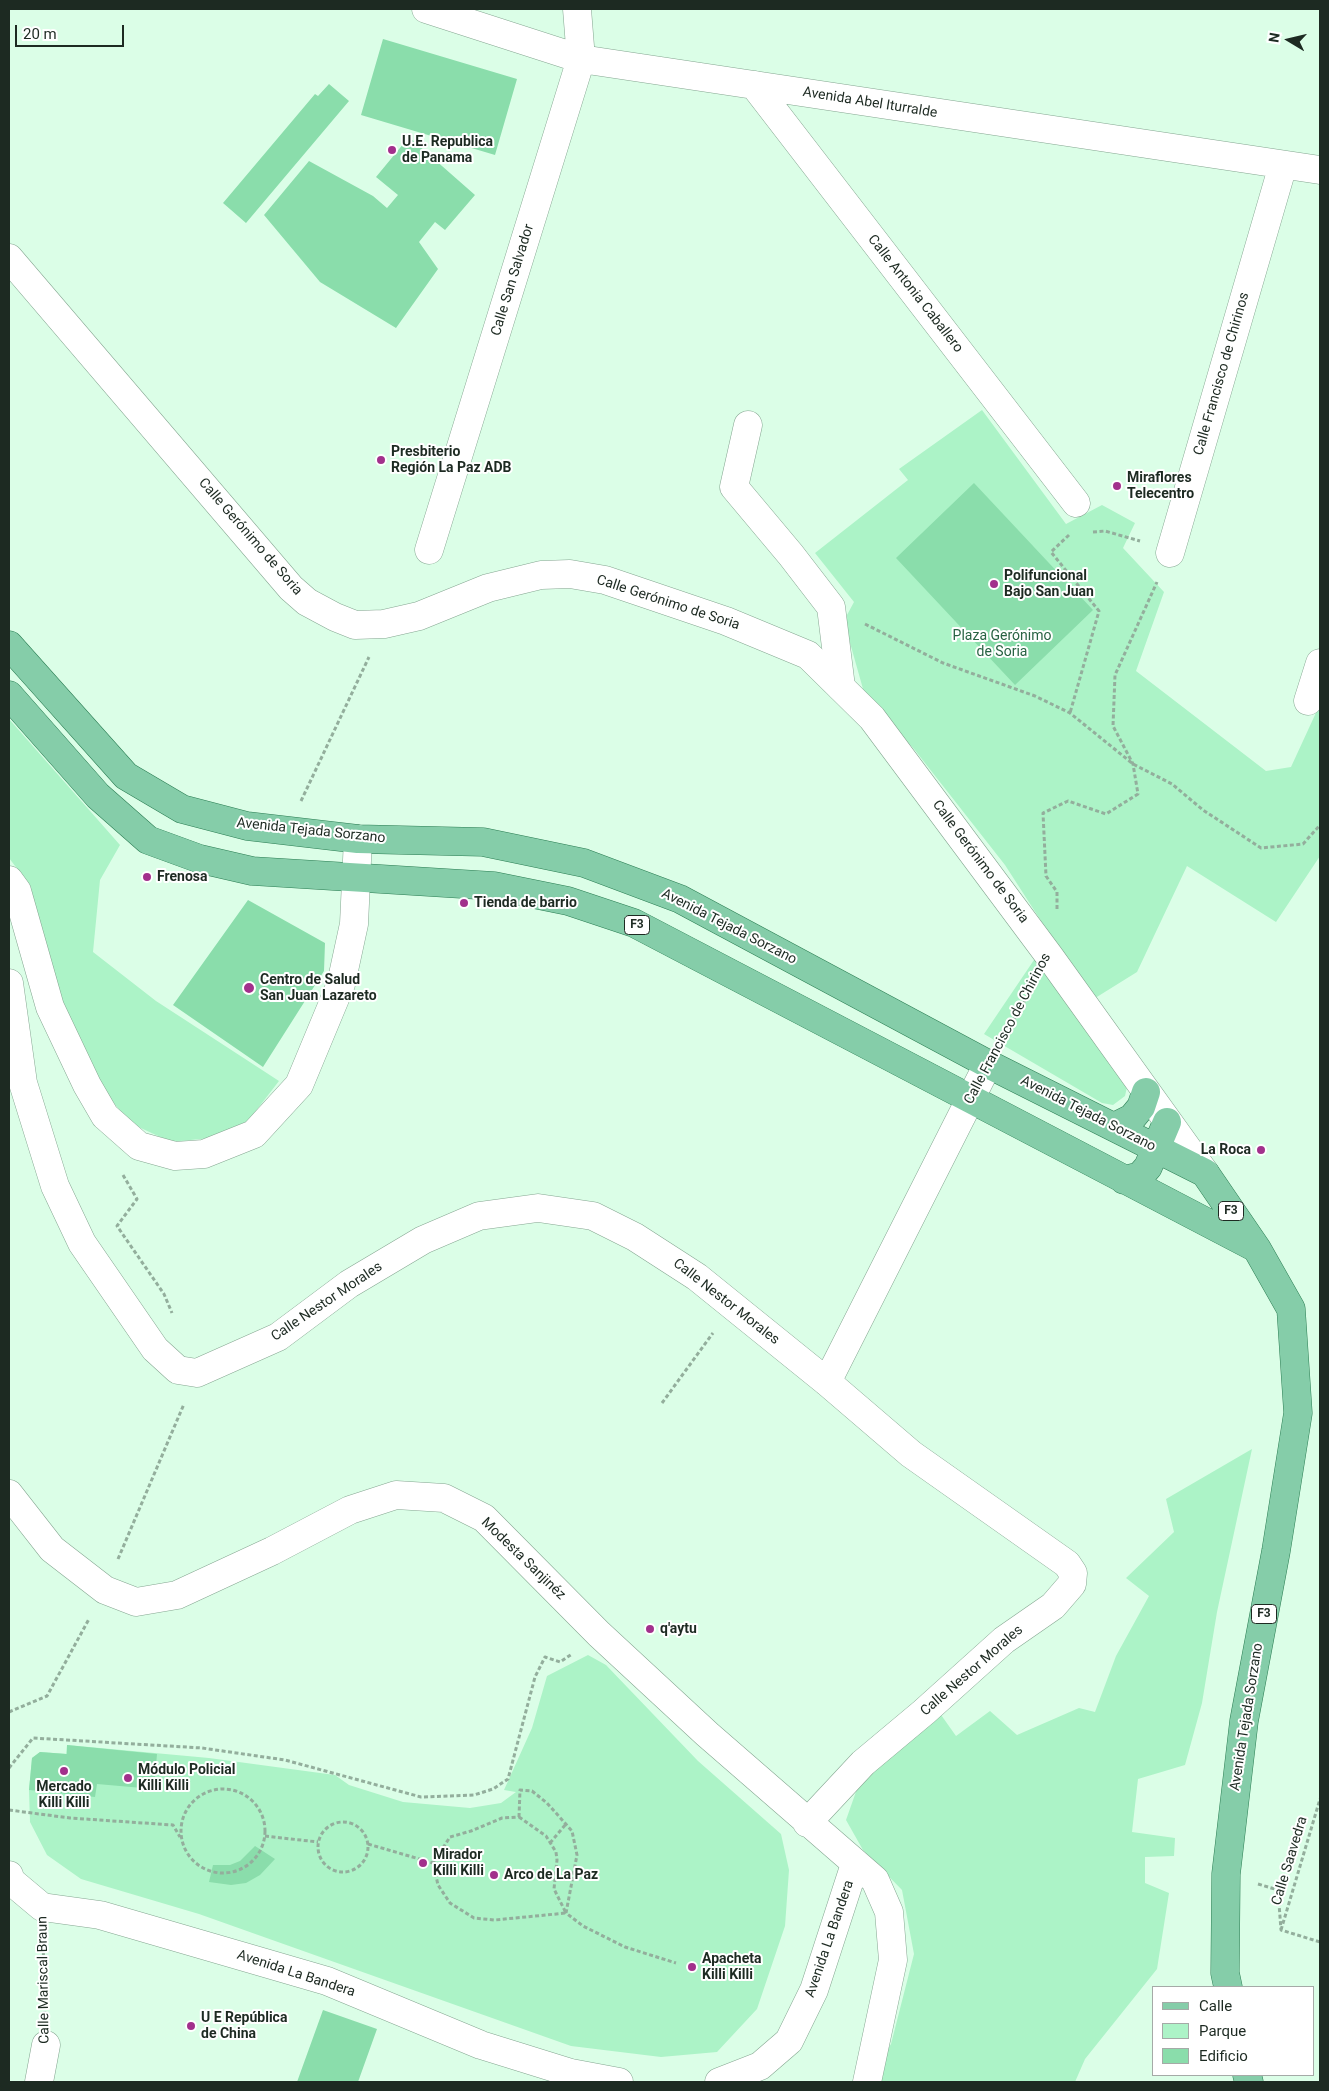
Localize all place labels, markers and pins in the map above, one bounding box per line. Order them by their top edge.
place label: U.E. Republica de Panama [402,134,493,166]
marker: U.E. Republica de Panama [386,144,398,156]
place label: Presbiterio Región La Paz ADB [391,444,511,477]
marker: Presbiterio Región La Paz ADB [375,454,387,466]
place label: Miraflores Telecentro [1127,470,1194,502]
marker: Miraflores Telecentro [1111,480,1123,492]
place label: Polifuncional Bajo San Juan [1004,568,1094,600]
marker: Polifuncional Bajo San Juan [988,578,1000,590]
place label: Frenosa [157,869,207,885]
marker: Frenosa [141,871,153,883]
place label: Tienda de barrio [474,895,577,911]
marker: Tienda de barrio [458,897,470,909]
place label: Centro de Salud San Juan Lazareto [260,972,377,1004]
marker: Centro de Salud San Juan Lazareto [242,981,256,995]
place label: La Roca [1201,1142,1251,1158]
marker: La Roca [1255,1144,1267,1156]
place label: q'aytu [660,1621,697,1637]
marker: q'aytu [644,1623,656,1635]
place label: Módulo Policial Killi Killi [138,1762,235,1794]
marker: Mercado Killi Killi [58,1765,70,1777]
marker: Módulo Policial Killi Killi [122,1772,134,1784]
place label: Mercado Killi Killi [36,1779,92,1811]
place label: Mirador Killi Killi [433,1847,484,1880]
marker: Mirador Killi Killi [417,1857,429,1869]
place label: Arco de La Paz [504,1867,598,1883]
marker: Arco de La Paz [488,1869,500,1881]
place label: Apacheta Killi Killi [702,1951,761,1984]
marker: Apacheta Killi Killi [686,1961,698,1973]
place label: U E República de China [201,2010,287,2042]
marker: U E República de China [185,2020,197,2032]

